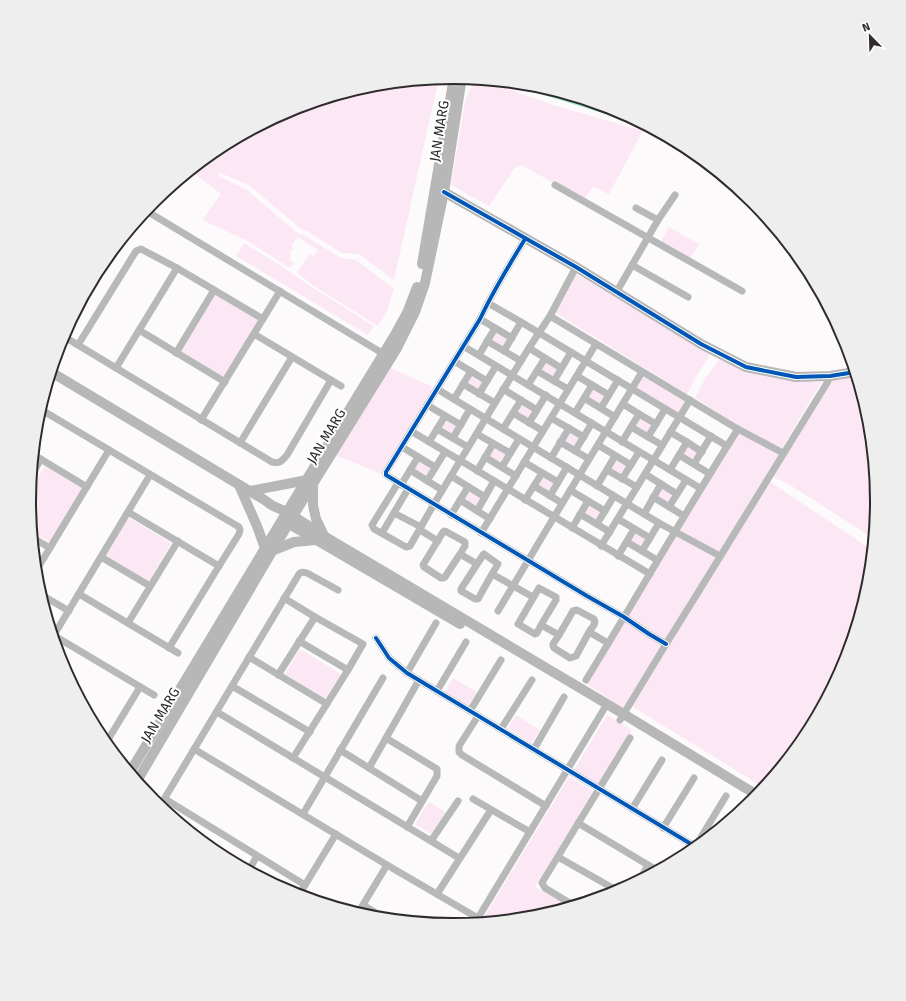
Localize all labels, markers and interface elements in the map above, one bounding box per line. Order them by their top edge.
north arrow [850,16,890,56]
text: N [860,20,872,35]
street label: JAN MARG [426,99,453,163]
street label: JAN MARG [303,405,350,467]
street label: JAN MARG [137,684,184,746]

